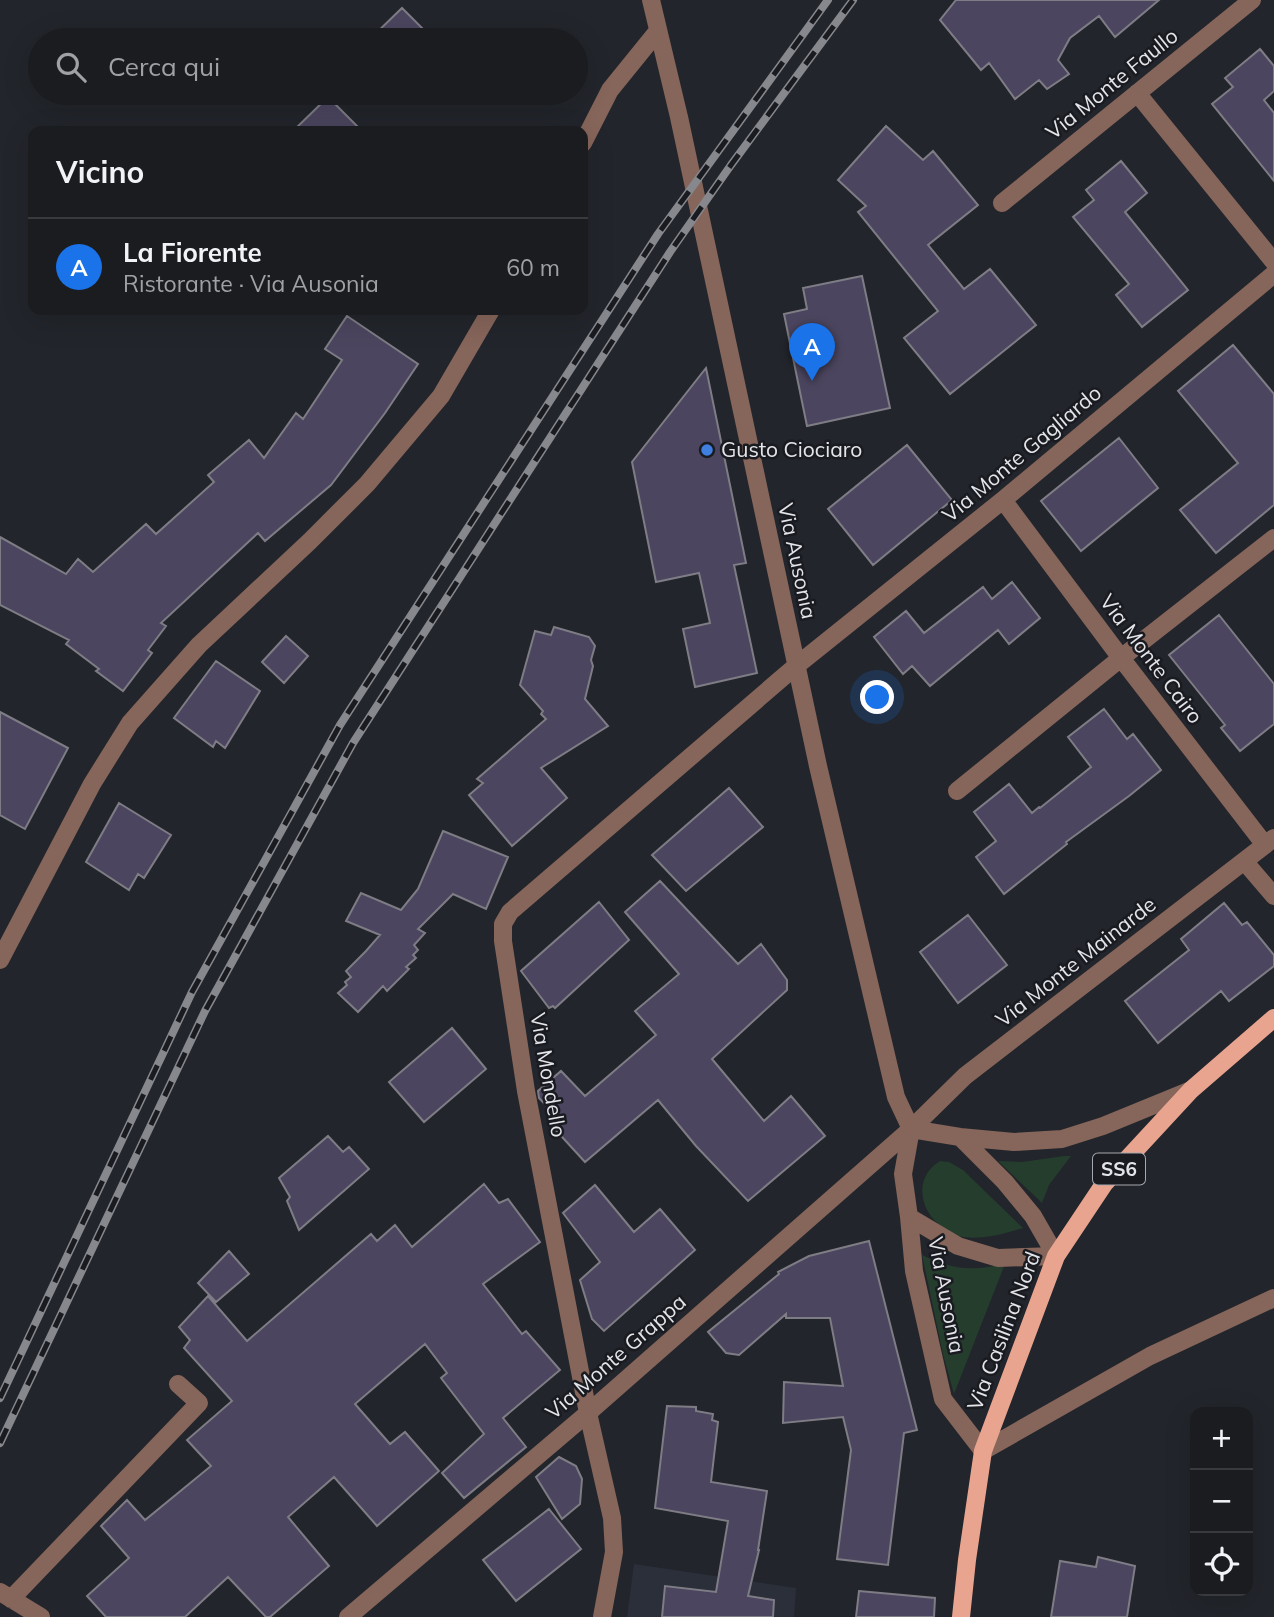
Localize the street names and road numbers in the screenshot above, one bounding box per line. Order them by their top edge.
street label: Via Monte Faullo [1040,22,1183,144]
street label: Via Monte Gagliardo [937,379,1106,527]
street label: Via Ausonia [773,501,823,621]
street label: Via Monte Cairo [1095,589,1209,728]
street label: Via Monte Mainarde [990,891,1161,1032]
street label: Via Mondello [525,1010,573,1139]
road number: SS6 [1093,1154,1145,1184]
street label: Via Ausonia [923,1235,971,1355]
street label: Via Casilina Nord [961,1248,1045,1414]
street label: Via Monte Grappa [540,1288,691,1424]

